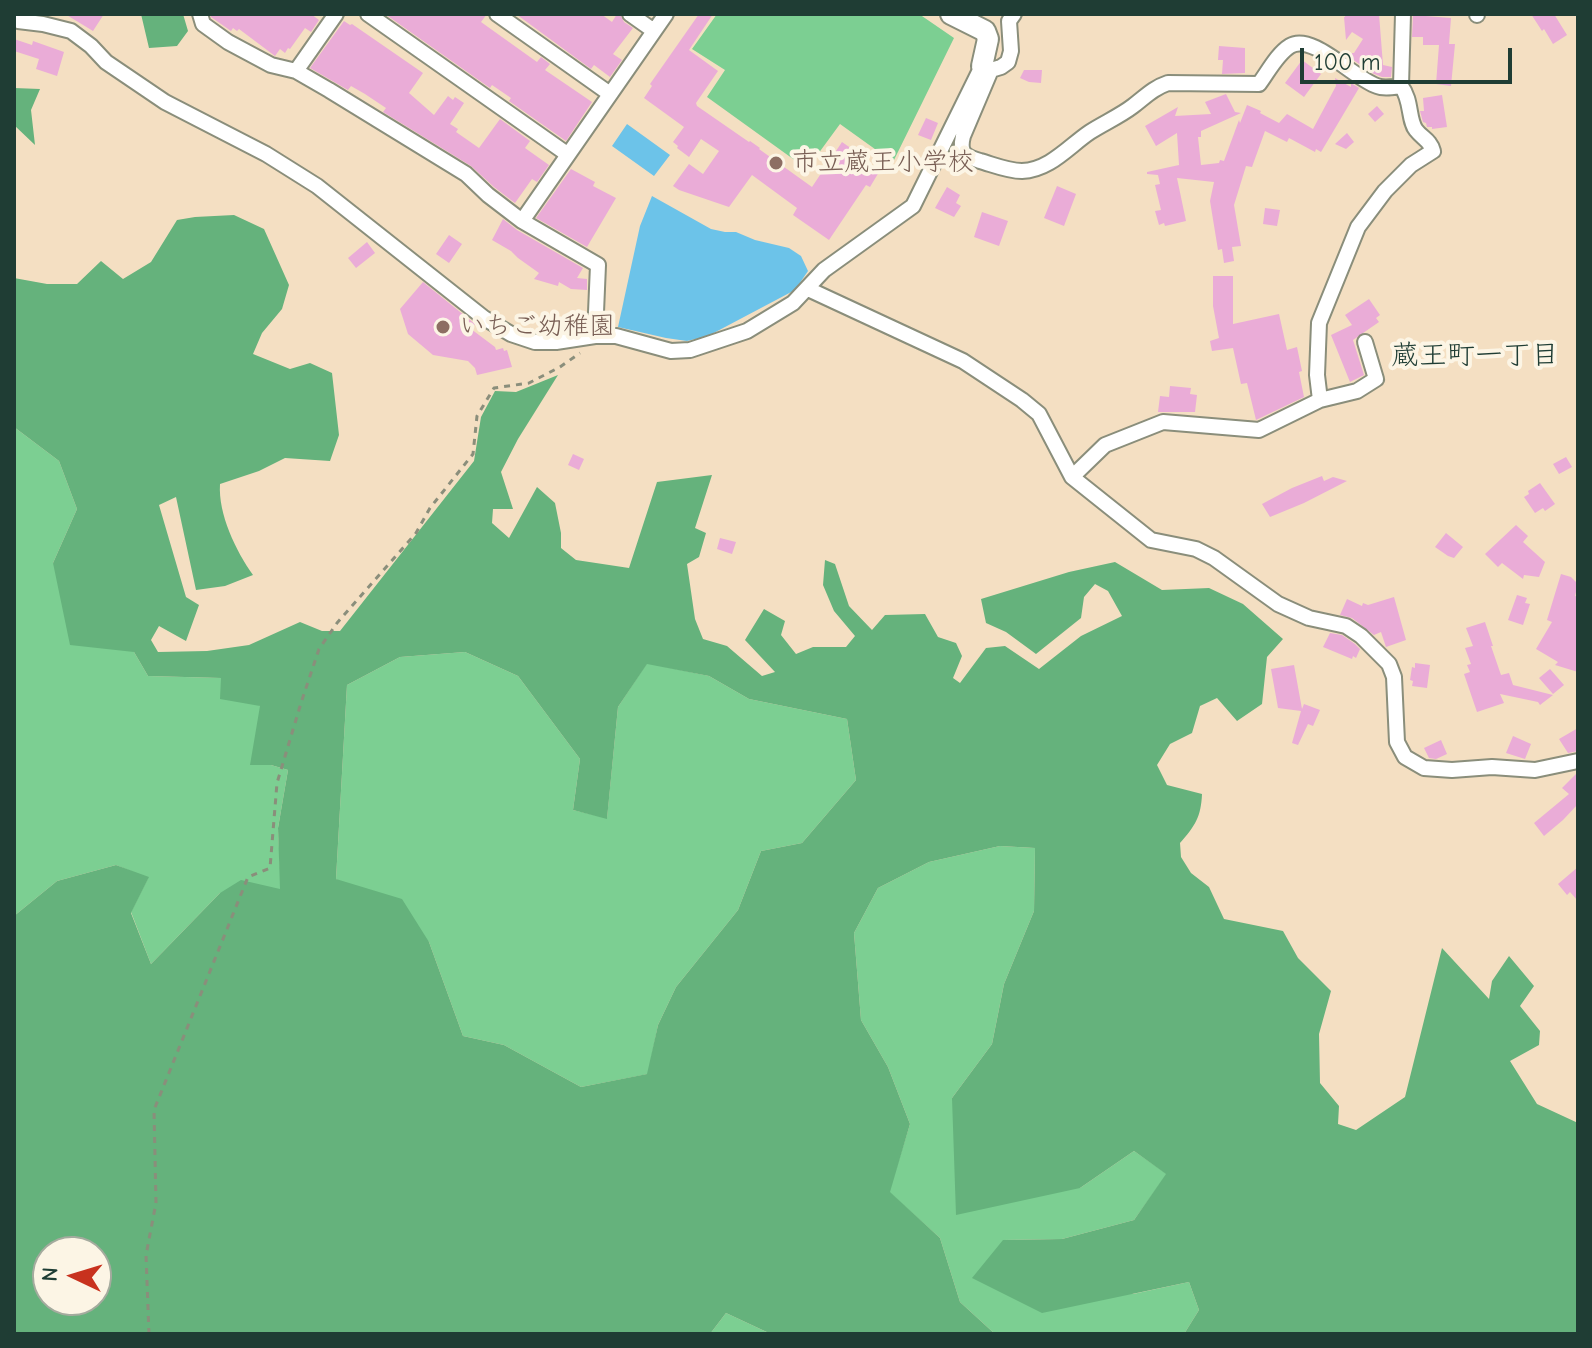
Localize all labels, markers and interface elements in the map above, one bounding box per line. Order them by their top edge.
scale bar [1304,32,1516,82]
text: 100 m [1314,48,1381,76]
place label: 市立蔵王小学校 [792,147,974,179]
marker: 市立蔵王小学校 [767,154,785,172]
place label: いちご幼稚園 [459,311,615,343]
marker: いちご幼稚園 [434,318,452,336]
district label: 蔵王町一丁目 [1391,339,1559,373]
north arrow [32,1236,112,1316]
text: N [37,1266,64,1283]

